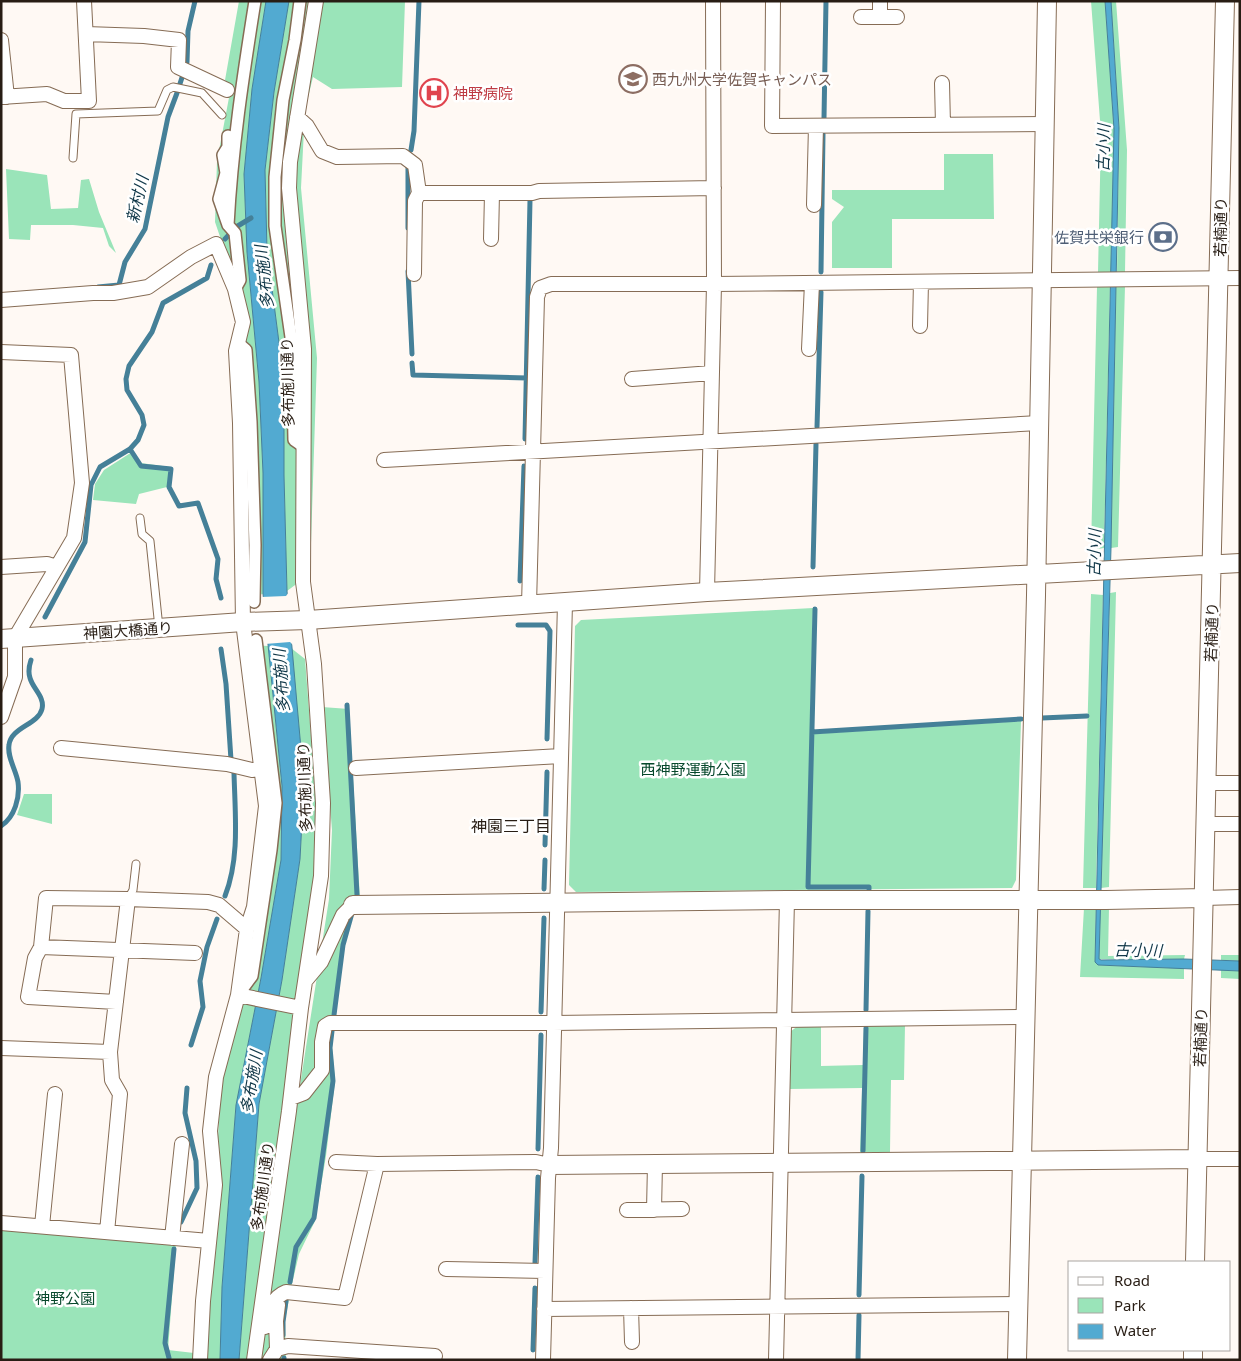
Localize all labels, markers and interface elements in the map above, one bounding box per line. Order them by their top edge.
school or university icon: 西九州大学佐賀キャンパス [618,64,648,94]
place label: 西九州大学佐賀キャンパス [652,69,832,89]
hospital icon: 神野病院 [419,78,449,108]
place label: 神野病院 [453,83,513,103]
water label: 古小川 [1092,122,1114,172]
water label: 新村川 [121,171,154,225]
street label: 若楠通り [1209,197,1231,257]
bank icon: 佐賀共栄銀行 [1148,222,1178,252]
place label: 佐賀共栄銀行 [1054,227,1144,247]
water label: 多布施川 [250,242,278,310]
street label: 多布施川通り [276,337,298,427]
water label: 古小川 [1083,527,1105,577]
street label: 若楠通り [1200,602,1222,662]
street label: 神園大橋通り [82,617,174,643]
water label: 多布施川 [268,646,294,714]
street label: 多布施川通り [292,742,316,832]
park label: 西神野運動公園 [640,759,746,779]
district label: 神園三丁目 [471,815,551,837]
water label: 古小川 [1114,939,1164,961]
street label: 若楠通り [1189,1007,1211,1067]
water label: 多布施川 [235,1047,267,1115]
street label: 多布施川通り [246,1140,278,1232]
legend [1068,1261,1231,1351]
text: Road [1114,1270,1150,1290]
park label: 神野公園 [35,1288,95,1308]
text: Park [1114,1295,1146,1315]
text: Water [1114,1320,1156,1340]

